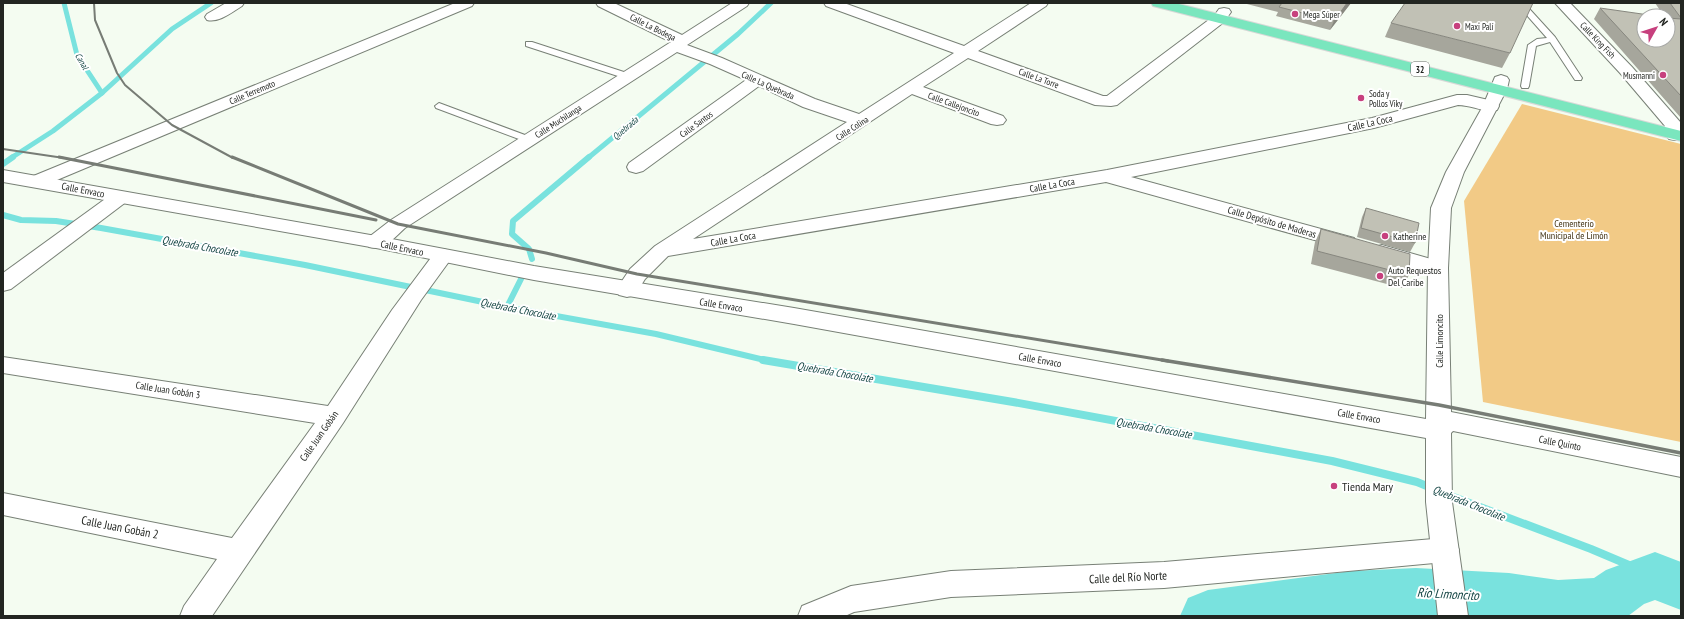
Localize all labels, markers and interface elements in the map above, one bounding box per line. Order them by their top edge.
north arrow [1636,8,1676,48]
marker: Mega Súper [1290,9,1300,19]
place label: Mega Súper [1303,9,1340,20]
street label: Calle La Bodega [628,11,678,43]
text: N [1656,15,1671,28]
street label: Calle King Fish [1578,20,1618,60]
marker: Maxi Palí [1452,21,1462,31]
place label: Maxi Palí [1465,21,1493,32]
water label: Canal [73,51,92,72]
road number: 32 [1411,62,1429,76]
street label: Calle La Torre [1017,66,1061,90]
street label: Calle La Quebrada [740,68,796,102]
place label: Musmanni [1623,70,1655,81]
marker: Musmanni [1658,70,1668,80]
street label: Calle Terremoto [227,77,277,107]
place label: Soda y Pollos Viky [1369,88,1403,109]
street label: Calle Callejoncito [926,90,981,119]
marker: Soda y Pollos Viky [1356,93,1366,103]
street label: Calle Muchilanga [533,102,584,140]
street label: Calle Santos [677,108,715,140]
street label: Calle La Coca [1346,112,1394,134]
street label: Calle Colina [834,113,871,143]
water label: Quebrada [610,114,640,142]
street label: Calle La Coca [1028,175,1076,195]
street label: Calle Envaco [60,179,106,201]
street label: Calle Depósito de Maderas [1226,203,1318,241]
park label: Cementerio Municipal de Limón [1540,217,1608,242]
street label: Calle La Coca [709,229,757,249]
place label: Katherine [1393,230,1426,243]
marker: Katherine [1380,231,1390,241]
water label: Quebrada Chocolate [161,232,240,260]
street label: Calle Envaco [379,237,425,259]
place label: Auto Requestos Del Caribe [1388,264,1442,289]
marker: Auto Requestos Del Caribe [1375,271,1385,281]
water label: Quebrada Chocolate [479,295,558,323]
street label: Calle Envaco [698,295,744,315]
street label: Calle Limoncito [1433,314,1446,368]
street label: Calle Envaco [1017,350,1063,370]
water label: Quebrada Chocolate [796,358,875,386]
street label: Calle Juan Gobán 3 [135,378,201,402]
street label: Calle Envaco [1336,406,1382,426]
street label: Calle Juan Gobán [297,408,341,464]
water label: Quebrada Chocolate [1115,414,1194,442]
street label: Calle Quinto [1538,433,1582,453]
place label: Tienda Mary [1342,479,1393,494]
marker: Tienda Mary [1329,481,1339,491]
water label: Quebrada Chocolate [1431,482,1508,524]
street label: Calle Juan Gobán 2 [80,512,160,542]
street label: Calle del Río Norte [1089,567,1167,587]
water label: Río Limoncito [1417,584,1481,604]

